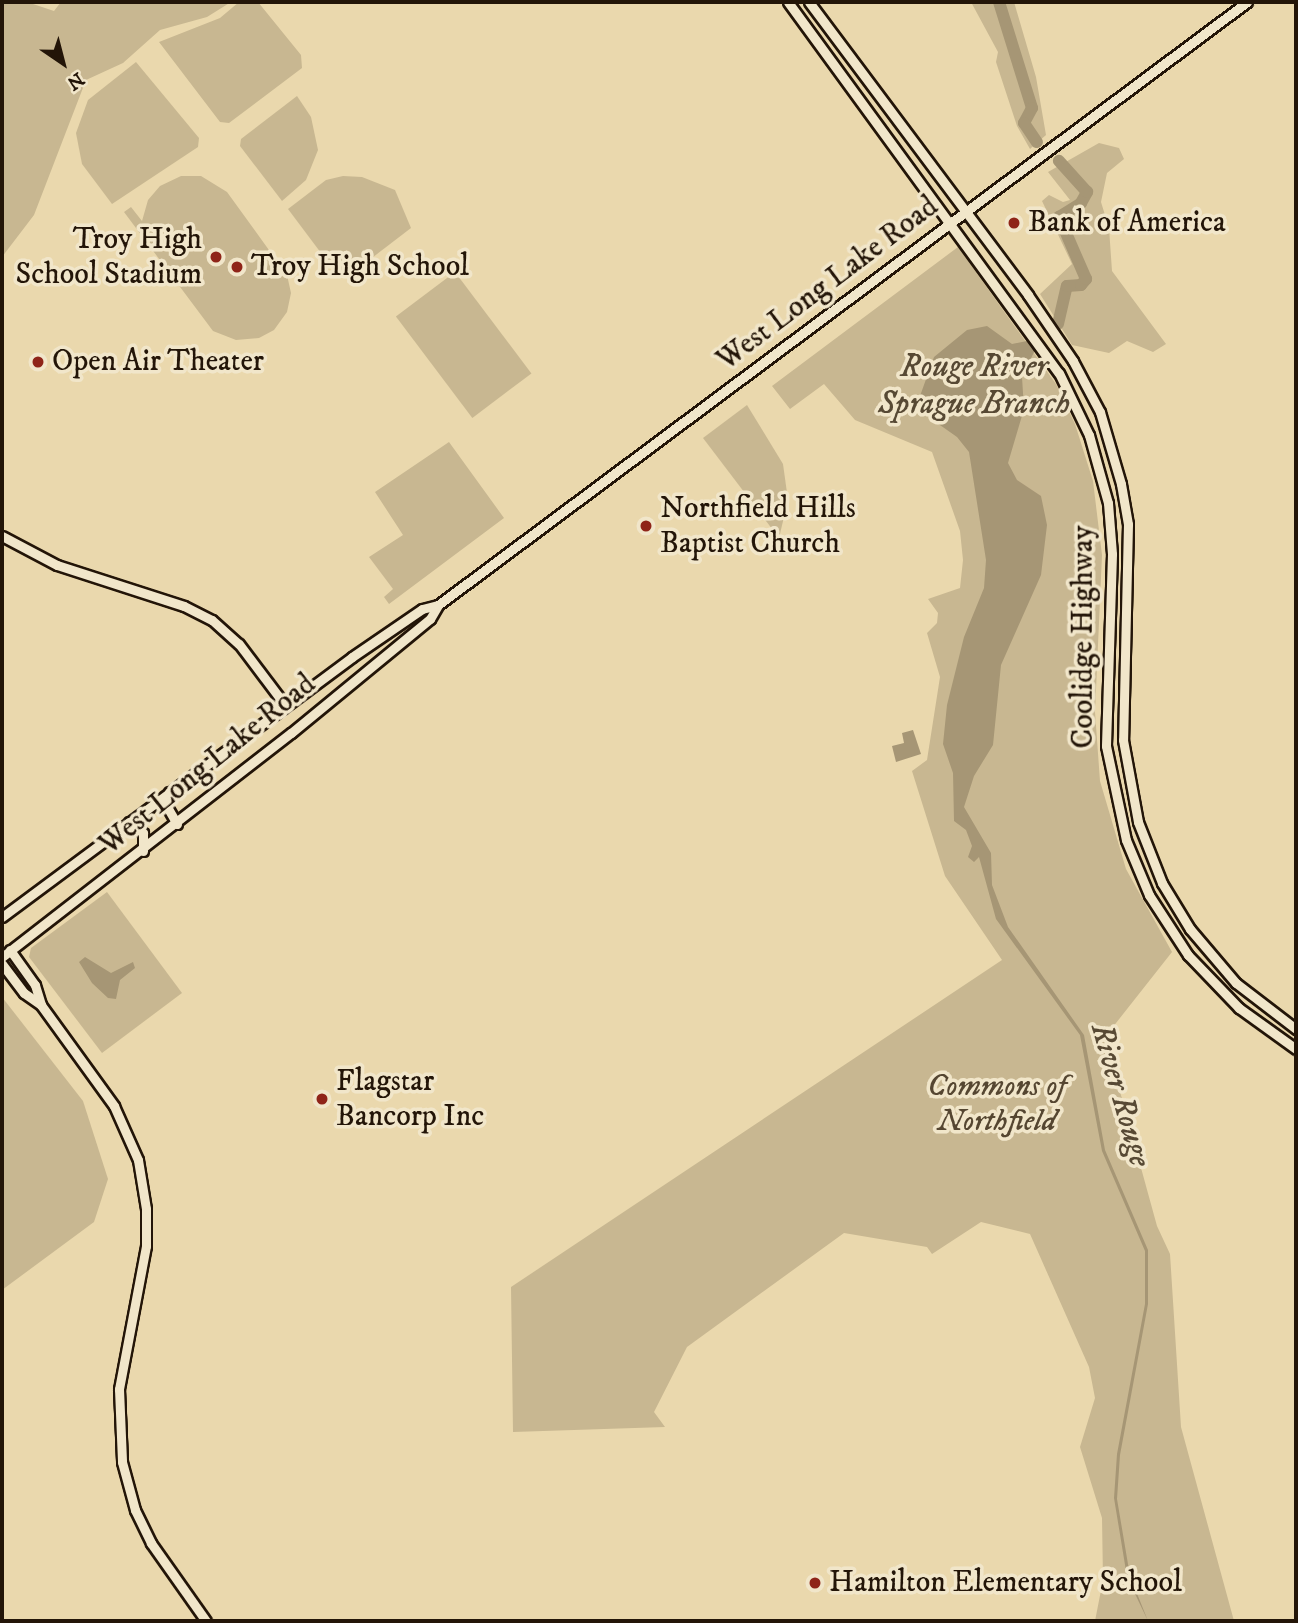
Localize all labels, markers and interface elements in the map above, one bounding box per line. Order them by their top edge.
north arrow [28,28,98,98]
text: N [62,67,88,95]
street label: West Long Lake Road [710,189,946,379]
place label: Bank of America [1028,205,1226,241]
marker: Bank of America [1006,215,1022,231]
place label: Troy High School Stadium [15,222,202,292]
marker: Troy High School Stadium [208,249,224,265]
place label: Troy High School [251,249,469,285]
marker: Troy High School [229,259,245,275]
place label: Open Air Theater [52,344,264,380]
water label: Rouge River Sprague Branch [878,349,1070,424]
marker: Open Air Theater [30,354,46,370]
place label: Northfield Hills Baptist Church [660,491,856,562]
marker: Northfield Hills Baptist Church [638,518,654,534]
street label: Coolidge Highway [1066,525,1102,749]
street label: West Long Lake Road [93,667,323,863]
water label: River Rouge [1081,1019,1159,1171]
place label: Flagstar Bancorp Inc [336,1064,484,1134]
park label: Commons of Northfield [927,1069,1067,1140]
marker: Flagstar Bancorp Inc [314,1091,330,1107]
place label: Hamilton Elementary School [829,1565,1182,1601]
marker: Hamilton Elementary School [807,1575,823,1591]

